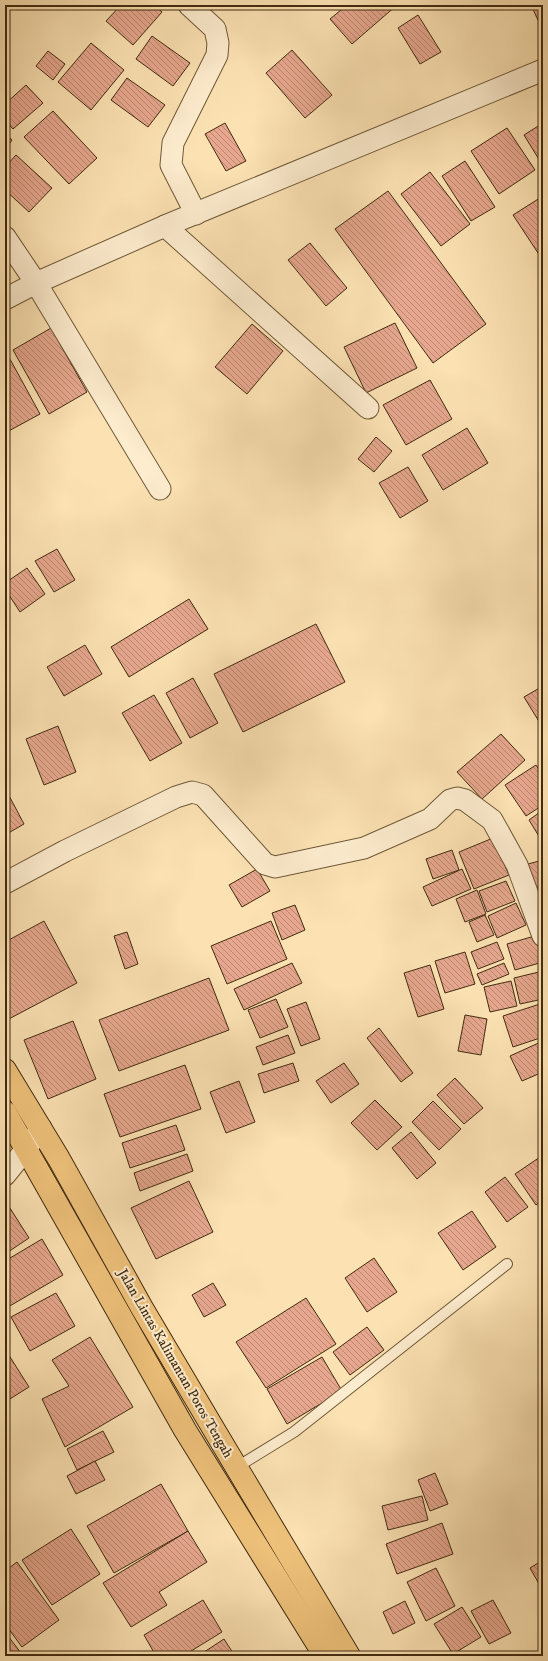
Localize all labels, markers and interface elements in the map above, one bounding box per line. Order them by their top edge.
street label: Jalan Lintas Kalimantan Poros Tengah [112,1264,237,1462]

